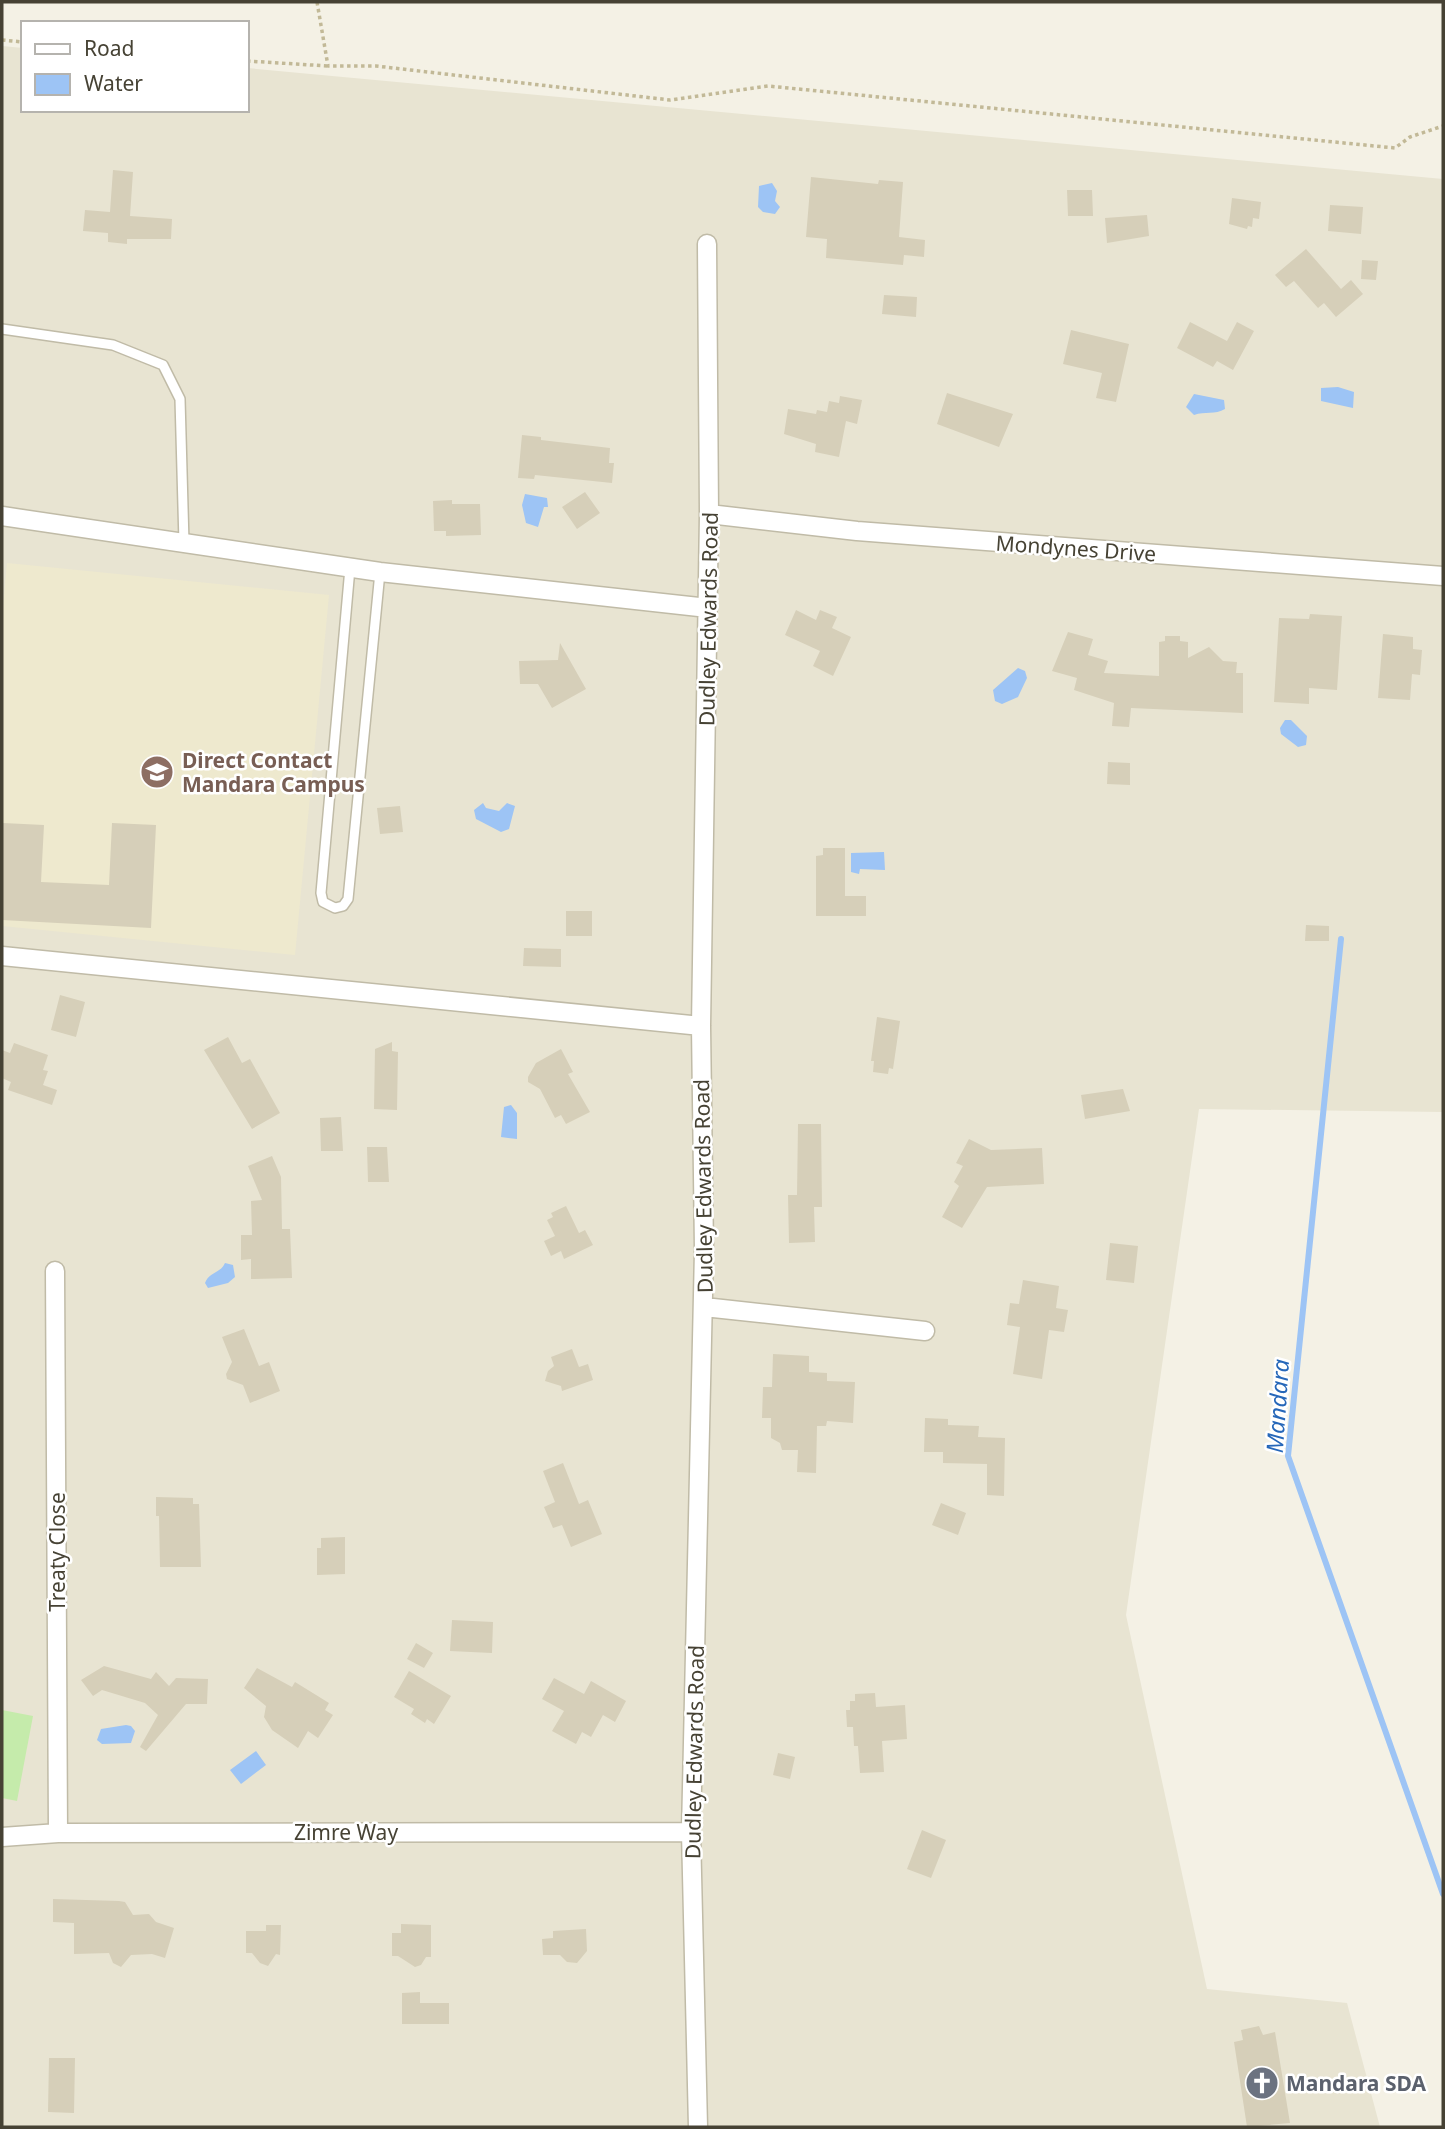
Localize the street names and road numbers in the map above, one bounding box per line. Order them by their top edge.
street label: Dudley Edwards Road [692,512,724,726]
street label: Mondynes Drive [995,528,1157,568]
street label: Dudley Edwards Road [687,1079,719,1293]
street label: Treaty Close [43,1492,71,1612]
street label: Dudley Edwards Road [678,1645,710,1859]
street label: Zimre Way [294,1818,398,1846]

